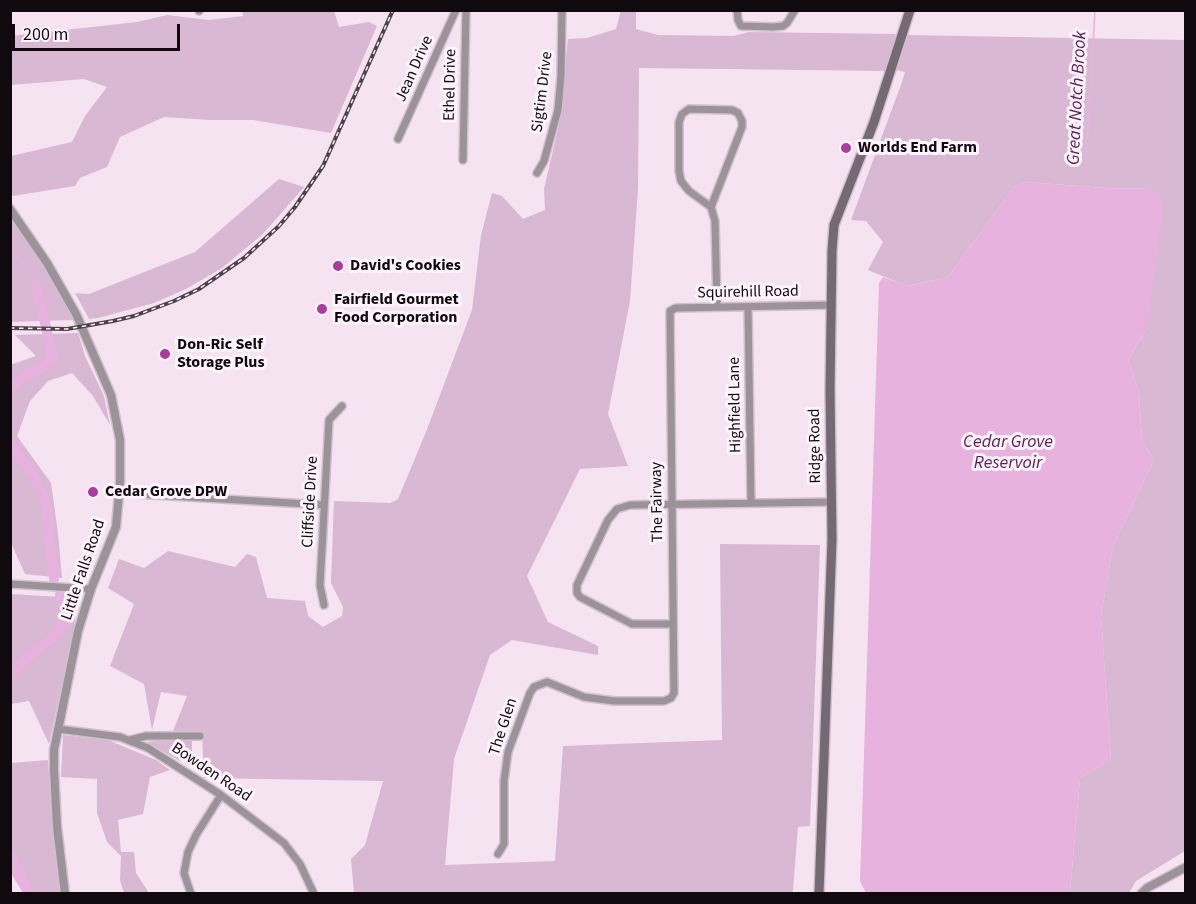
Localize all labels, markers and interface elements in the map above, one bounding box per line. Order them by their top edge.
scale bar [15,12,183,50]
text: 200 m [23,22,68,47]
water label: Great Notch Brook [1064,30,1092,166]
street label: Jean Drive [392,33,438,105]
street label: Ethel Drive [441,49,461,121]
street label: Sigtim Drive [529,51,557,133]
place label: Worlds End Farm [858,138,977,158]
marker: Worlds End Farm [839,141,853,155]
place label: David's Cookies [350,256,461,276]
marker: David's Cookies [331,259,345,273]
street label: Squirehill Road [697,283,799,303]
place label: Fairfield Gourmet Food Corporation [334,290,459,328]
marker: Fairfield Gourmet Food Corporation [315,302,329,316]
place label: Don-Ric Self Storage Plus [177,335,265,373]
marker: Don-Ric Self Storage Plus [158,347,172,361]
street label: Highfield Lane [726,357,746,453]
street label: Ridge Road [806,408,826,484]
water label: Cedar Grove Reservoir [963,432,1053,474]
street label: Cliffside Drive [299,456,323,548]
street label: The Fairway [648,462,668,542]
place label: Cedar Grove DPW [105,482,227,502]
marker: Cedar Grove DPW [86,485,100,499]
street label: Little Falls Road [58,517,110,623]
street label: The Glen [486,696,522,758]
street label: Bowden Road [167,739,255,807]

